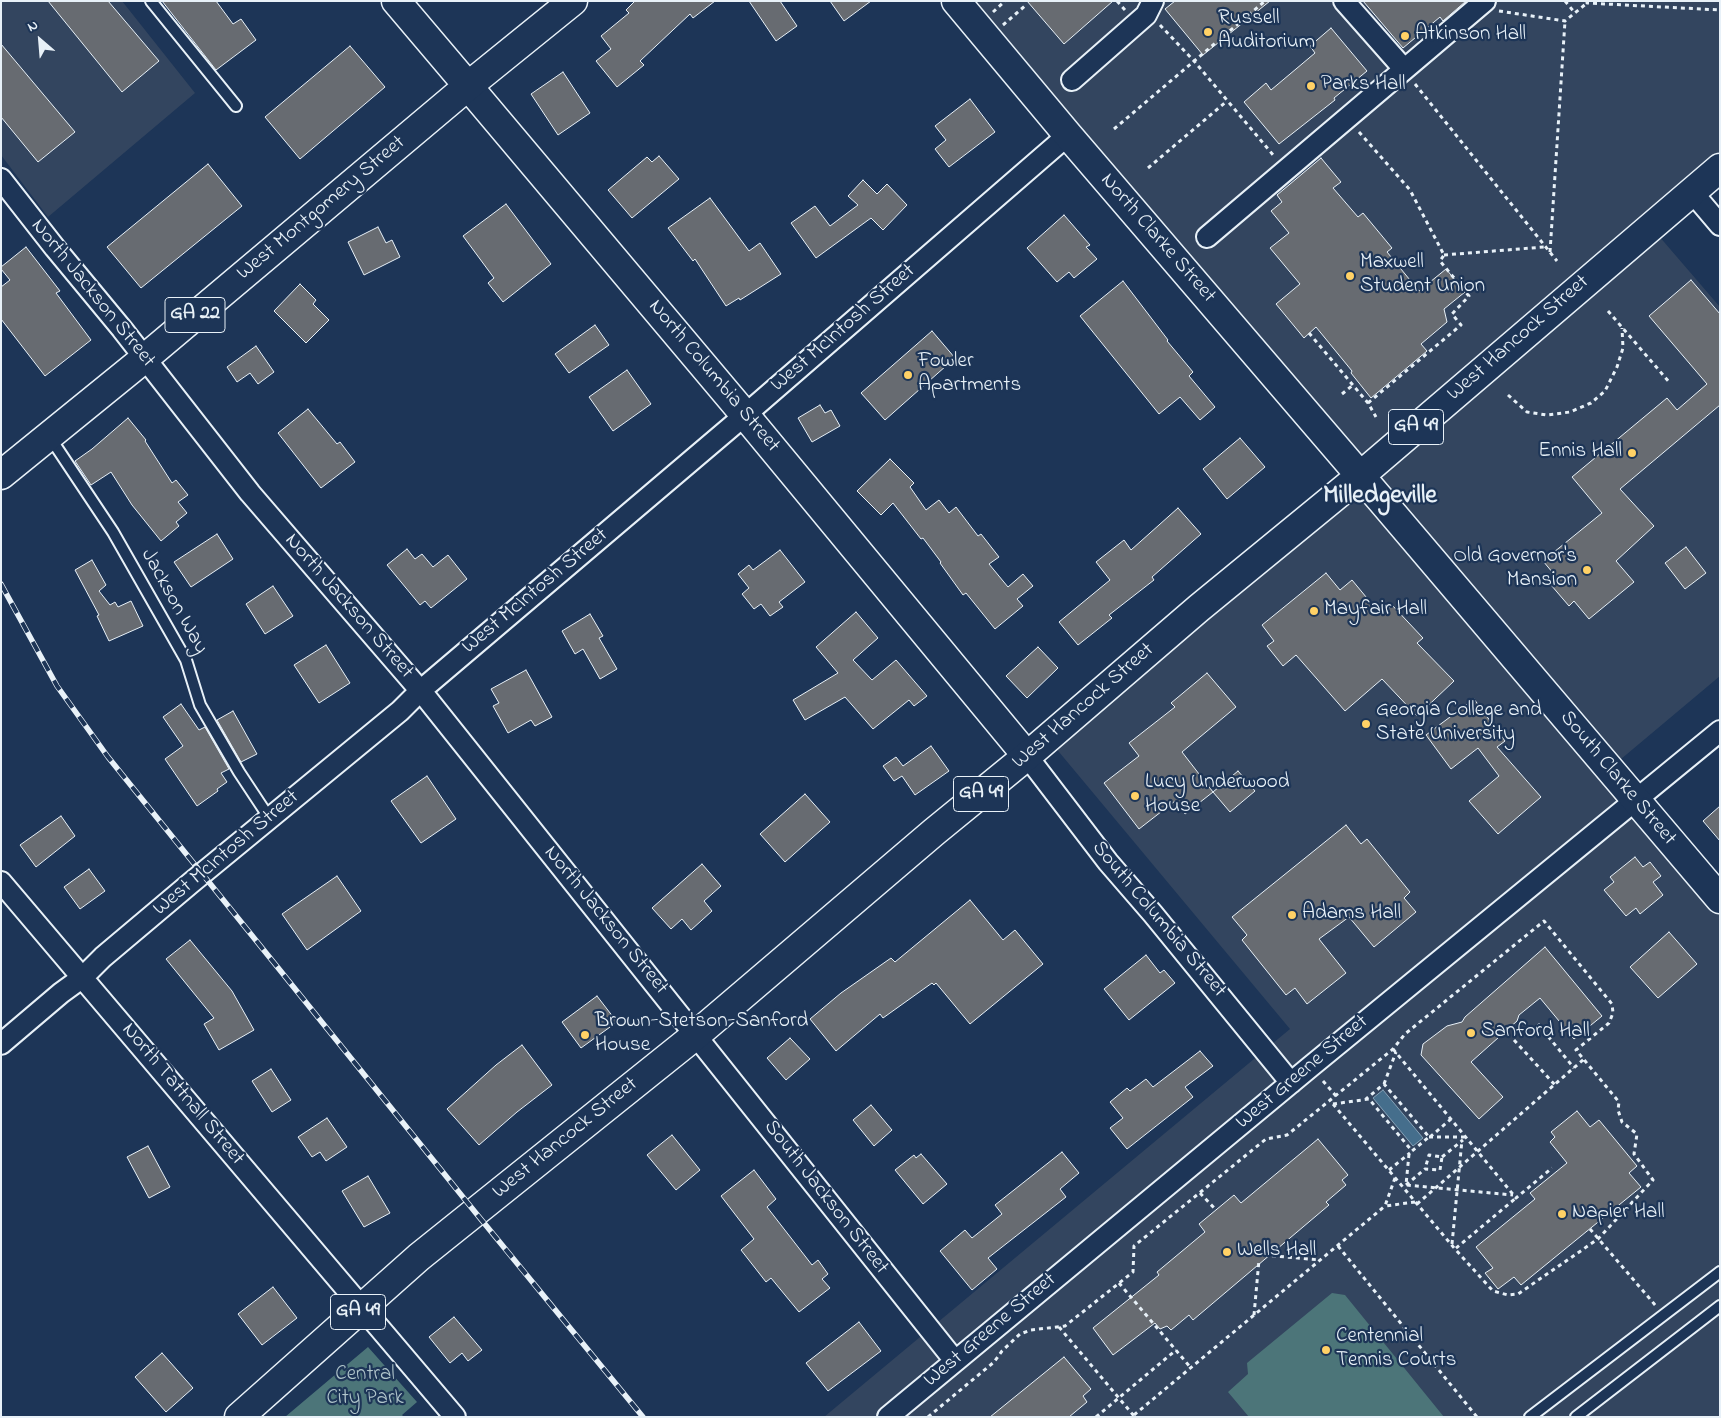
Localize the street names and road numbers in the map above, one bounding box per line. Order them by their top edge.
street label: West Montgomery Street [233,131,411,287]
street label: North Clarke Street [1094,169,1220,309]
street label: North Jackson Street [24,215,160,373]
street label: West McIntosh Street [767,260,921,398]
street label: West Hancock Street [1443,271,1595,407]
street label: North Columbia Street [642,295,784,459]
road number: GA 22 [165,298,225,332]
road number: GA 49 [1388,410,1444,444]
street label: West McIntosh Street [458,524,614,660]
street label: North Jackson Street [278,529,418,685]
street label: Jackson Way [134,545,212,659]
street label: West Hancock Street [1008,639,1160,775]
street label: South Clarke Street [1553,706,1681,852]
road number: GA 49 [954,776,1008,812]
street label: West McIntosh Street [149,786,305,922]
street label: South Columbia Street [1085,837,1231,1003]
street label: North Jackson Street [537,842,673,1000]
street label: West Greene Street [1232,1010,1374,1136]
street label: North Tattnall Street [115,1019,249,1171]
street label: West Hancock Street [488,1073,644,1205]
street label: South Jackson Street [757,1116,893,1280]
street label: West Greene Street [920,1268,1062,1394]
road number: GA 49 [330,1294,386,1330]

